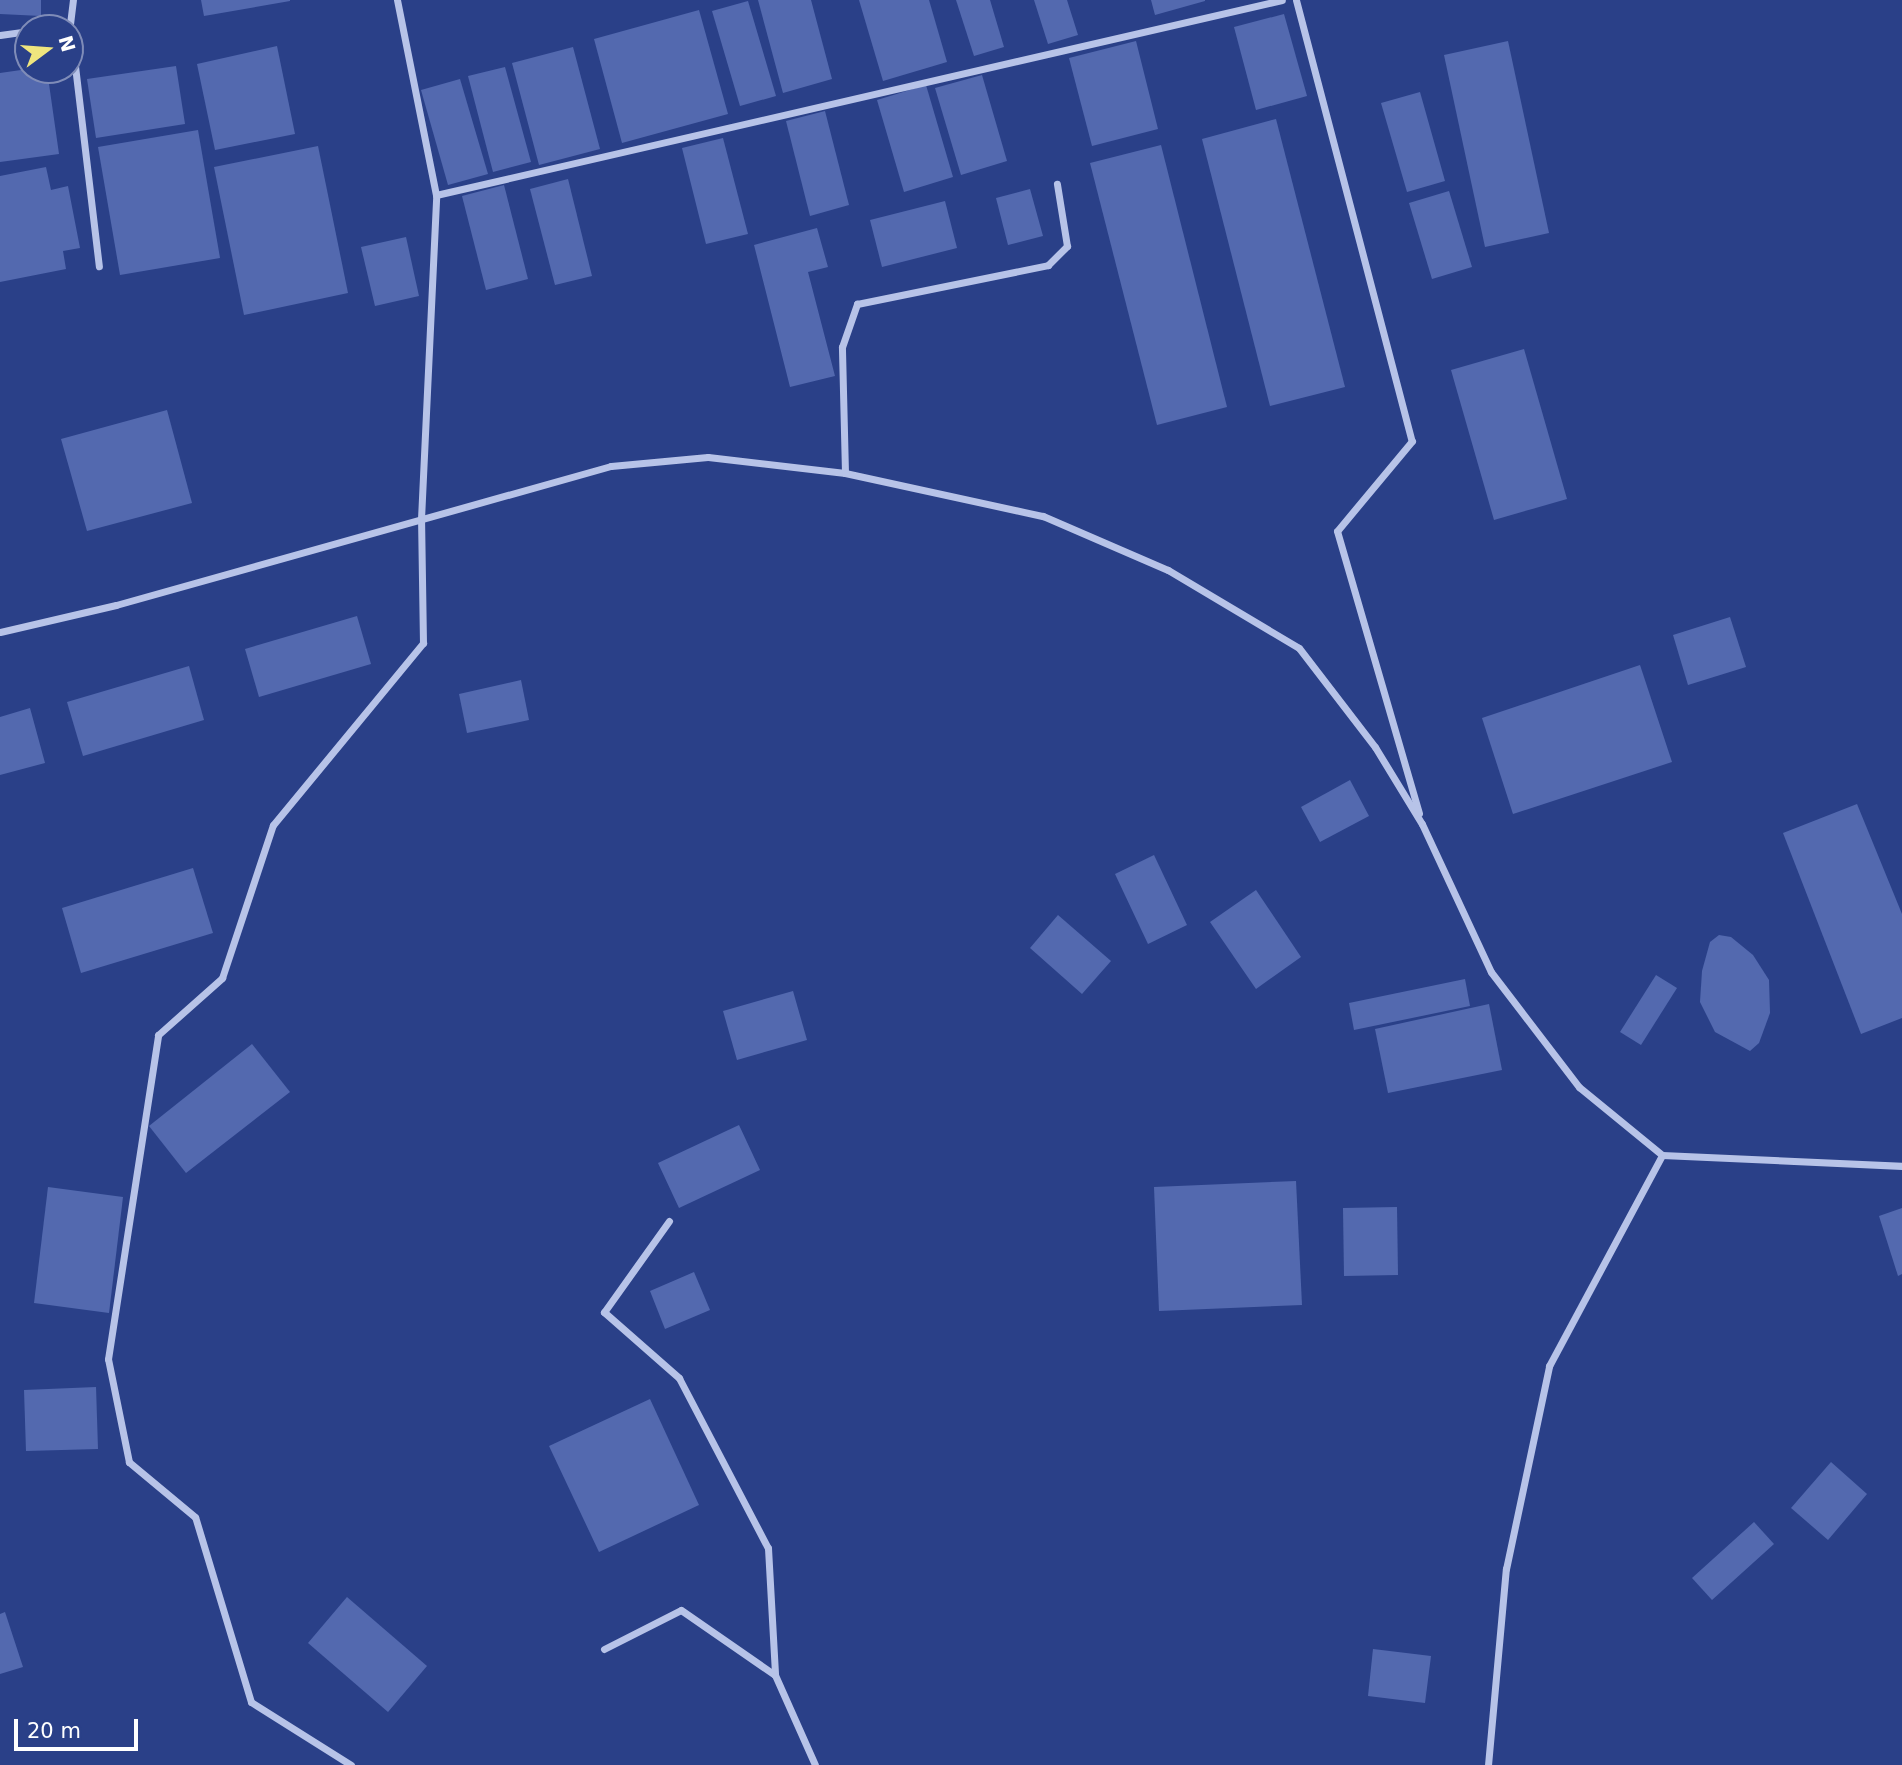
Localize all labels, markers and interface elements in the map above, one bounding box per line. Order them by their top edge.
north arrow [14,14,84,84]
text: N [54,33,80,54]
scale bar [18,1706,142,1750]
text: 20 m [27,1719,81,1743]

